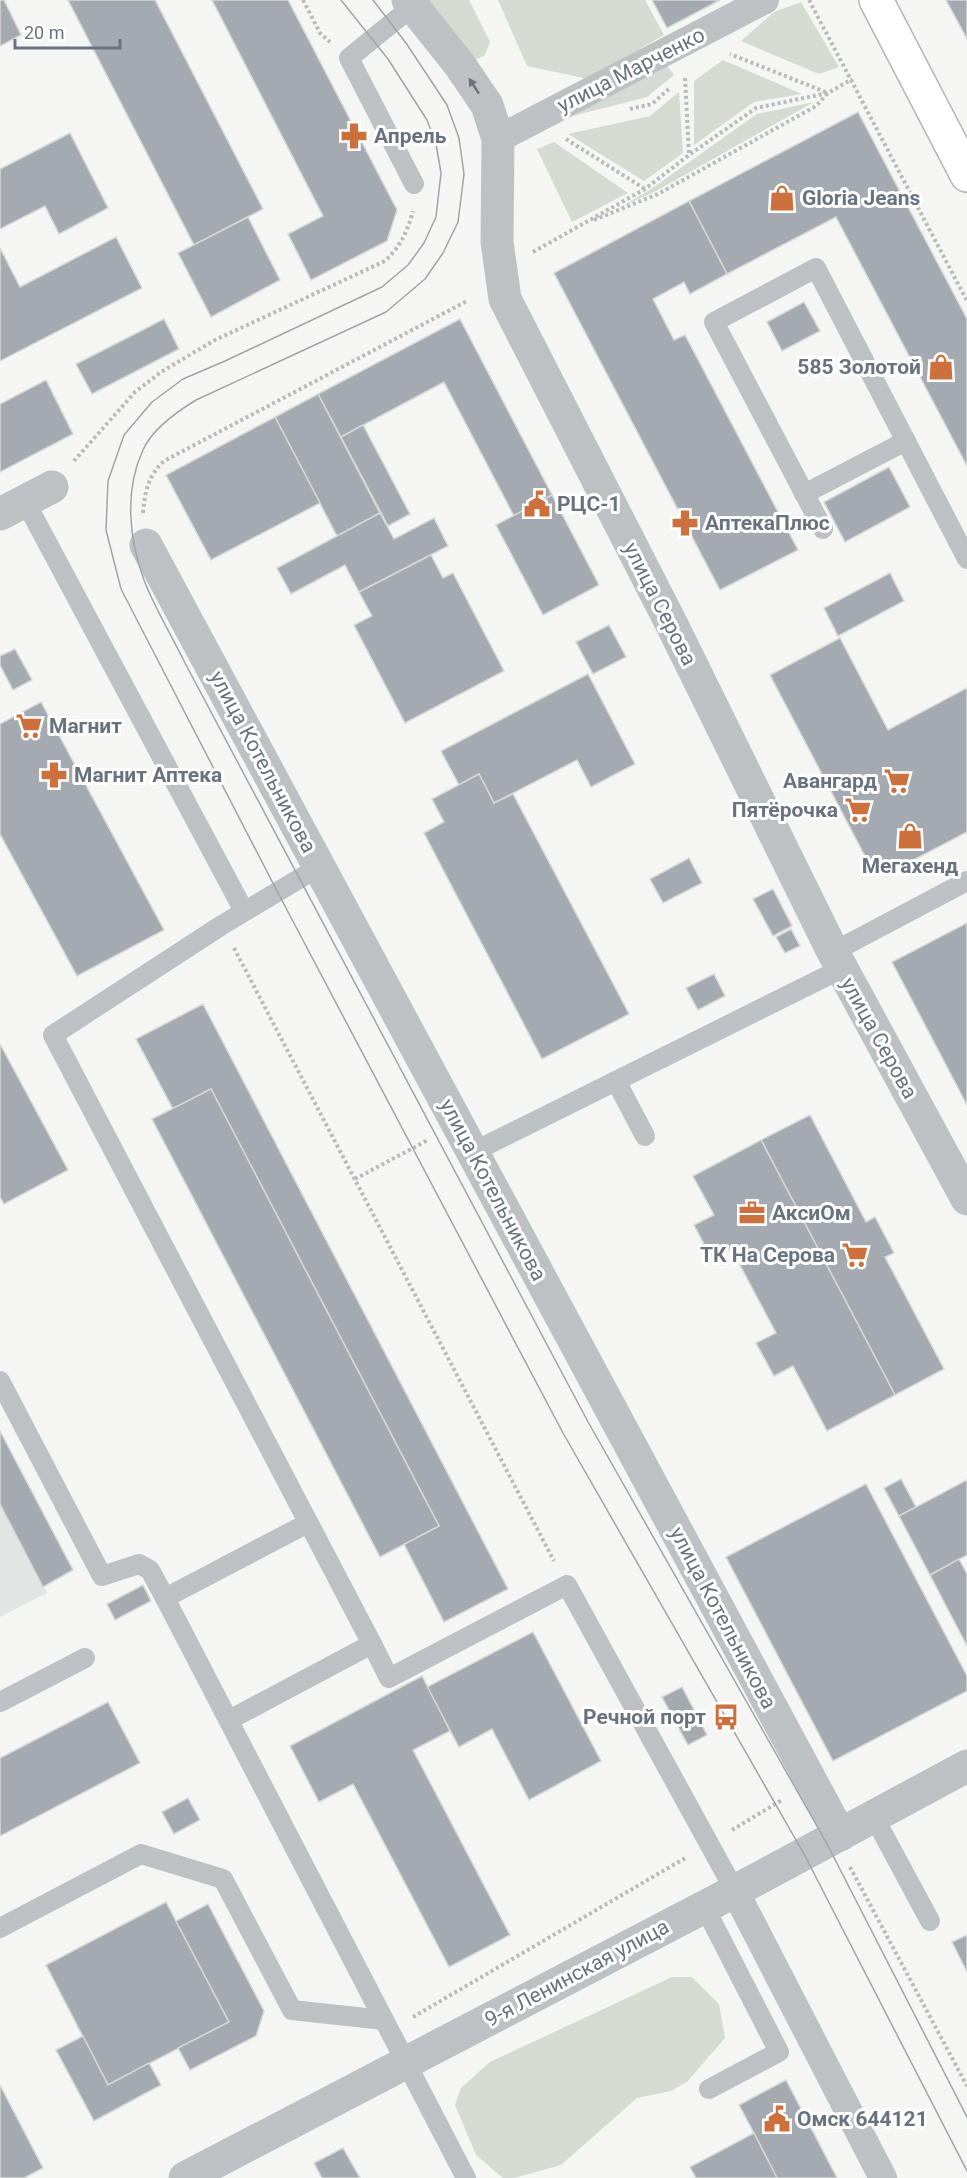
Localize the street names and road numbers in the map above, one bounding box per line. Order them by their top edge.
street label: улица Марченко [553,22,709,118]
street label: улица Серова [619,538,701,670]
street label: улица Котельникова [205,667,321,857]
street label: улица Серова [836,973,922,1103]
street label: улица Котельникова [435,1095,551,1285]
street label: улица Котельникова [665,1523,781,1713]
street label: 9-я Ленинская улица [481,1914,673,2032]

